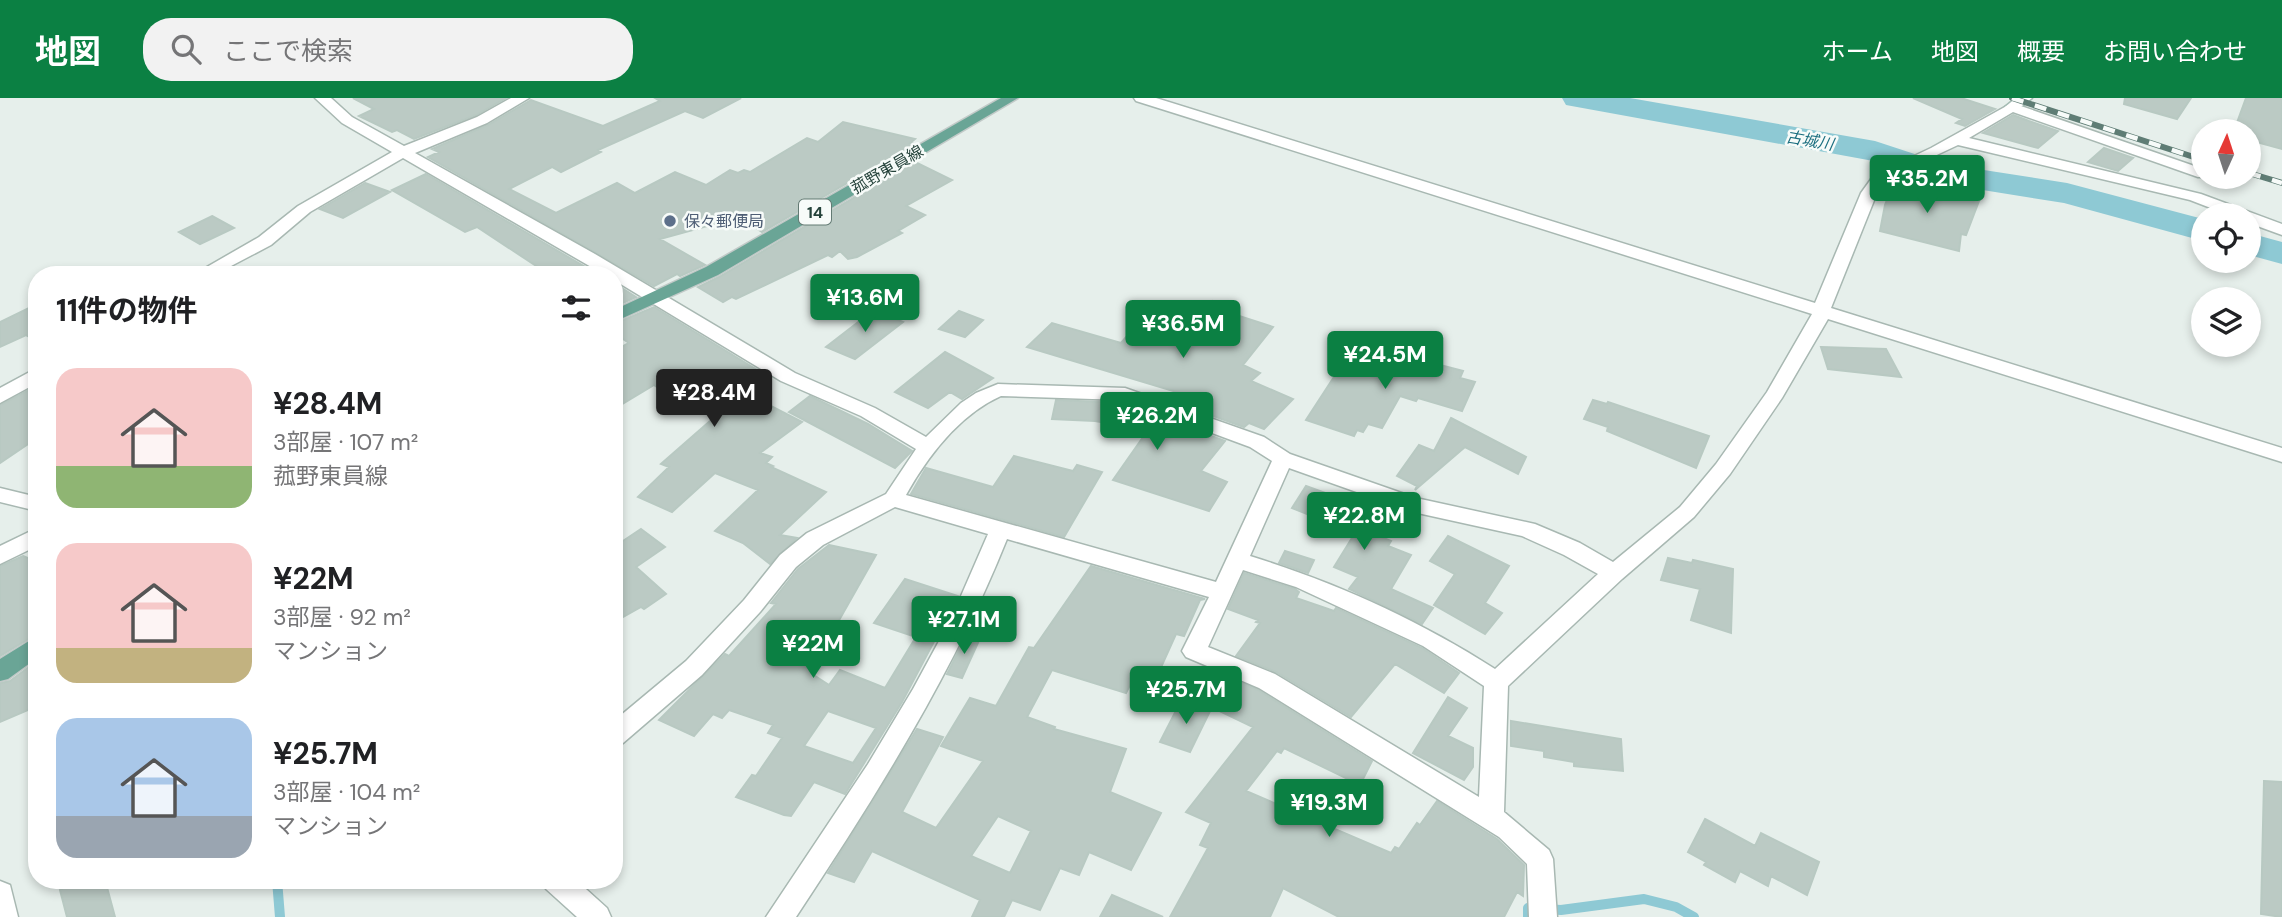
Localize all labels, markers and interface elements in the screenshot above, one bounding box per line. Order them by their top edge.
search box [143,18,633,81]
text: 地図 [35,30,101,73]
icon: search [167,30,205,68]
text: ここで検索 [223,34,353,68]
text: ホーム [1822,36,1893,67]
text: 地図 [1931,36,1979,67]
text: 概要 [2017,36,2065,67]
text: お問い合わせ [2103,36,2247,67]
north arrow [2191,119,2261,189]
map controls [2191,119,2261,357]
water label: 古城川 [1784,126,1837,155]
street label: 菰野東員線 [847,140,927,199]
pin: ¥35.2M [1870,156,1984,215]
text: ¥35.2M [1886,163,1968,193]
road number: 14 [799,200,831,224]
button: locate [2191,203,2261,273]
place label: 保々郵便局 [684,211,764,232]
marker: 保々郵便局 [662,213,678,229]
pin: ¥13.6M [808,274,922,334]
text: ¥13.6M [826,282,904,312]
button: layers [2191,287,2261,357]
icon: filters [557,289,595,327]
text: 11件の物件 [56,291,198,330]
pin: ¥36.5M [1126,300,1240,360]
text: ¥36.5M [1141,308,1225,338]
pin: ¥24.5M [1328,331,1442,391]
text: ¥24.5M [1343,339,1427,369]
pin: ¥28.4M [657,370,771,429]
text: ¥28.4M [672,377,756,407]
text: ¥28.4M [273,384,382,423]
pin: ¥26.2M [1100,392,1214,452]
icon: home [112,396,196,480]
text: ¥26.2M [1116,400,1198,430]
text: 3部屋 · 107 m² [273,427,418,457]
text: 菰野東員線 [273,461,388,491]
pin: ¥22.8M [1307,492,1421,552]
text: ¥22.8M [1323,500,1405,530]
text: ¥22M [273,559,354,598]
icon: home [112,571,196,655]
pin: ¥27.1M [907,596,1021,656]
text: 3部屋 · 92 m² [273,602,411,632]
text: ¥27.1M [928,604,1000,634]
pin: ¥22M [772,620,854,680]
text: ¥22M [782,628,844,658]
text: マンション [273,636,388,666]
pin: ¥25.7M [1129,666,1243,726]
text: ¥25.7M [1146,674,1226,704]
text: ¥25.7M [273,734,378,773]
icon: home [112,746,196,830]
text: 3部屋 · 104 m² [273,777,420,807]
pin: ¥19.3M [1272,780,1386,839]
text: ¥19.3M [1290,787,1368,817]
text: マンション [273,811,388,841]

